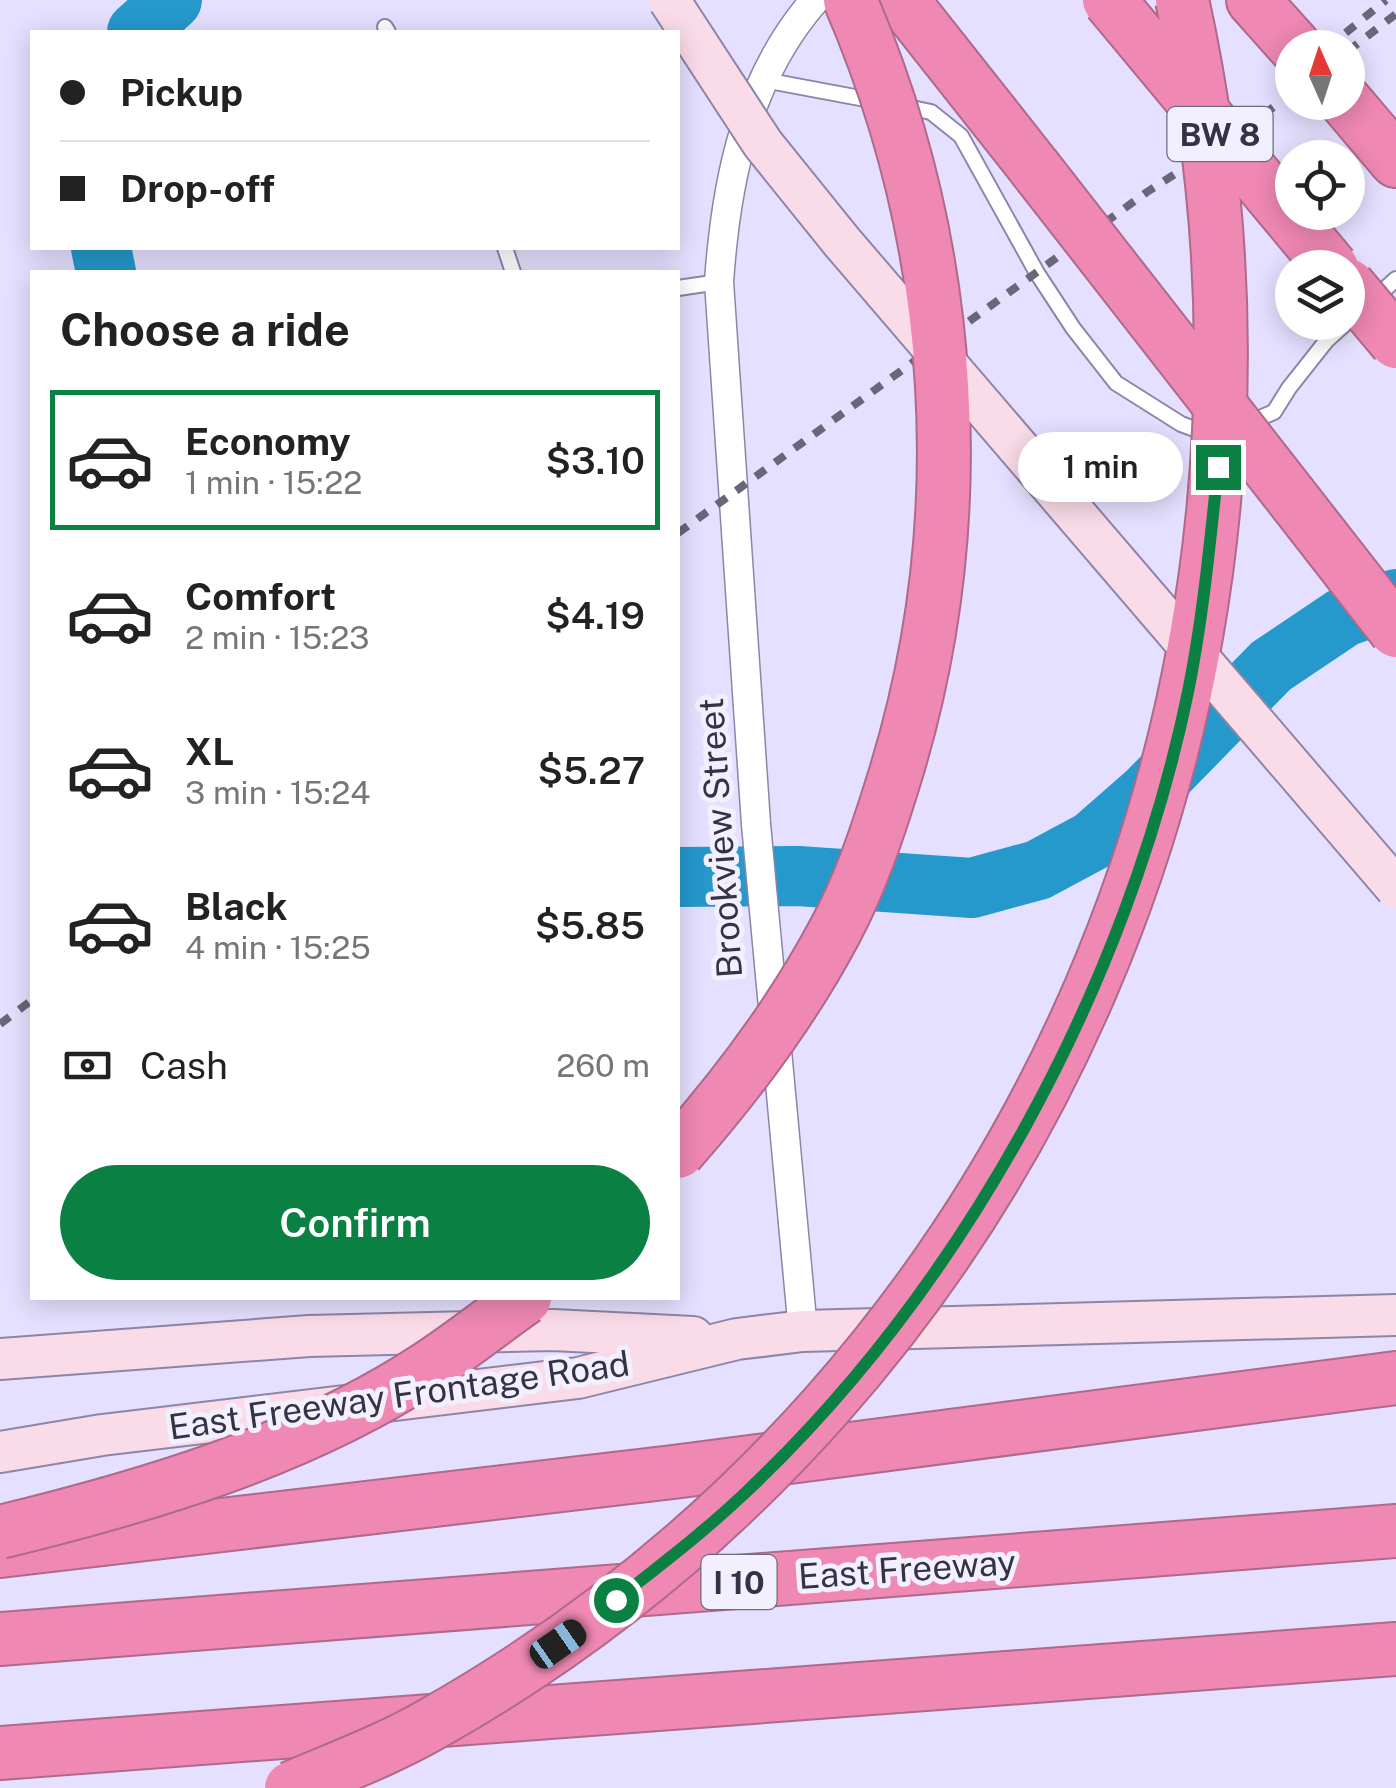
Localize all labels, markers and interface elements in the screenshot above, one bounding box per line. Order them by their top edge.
north arrow [1275,30,1365,120]
map controls [1275,30,1365,340]
text: Pickup [120,70,243,115]
road number: BW 8 [1168,107,1272,161]
button: locate [1275,140,1365,230]
text: Drop-off [120,166,275,211]
button: layers [1275,250,1365,340]
text: Choose a ride [60,303,350,356]
icon: car [65,415,155,505]
text: Economy [185,419,351,464]
callout: 1 min [1018,432,1183,502]
text: $3.10 [546,438,645,483]
route end [1196,445,1241,490]
text: 1 min [1062,448,1139,485]
text: 1 min · 15:22 [185,464,362,501]
icon: car [65,570,155,660]
text: Comfort [185,574,336,619]
text: $4.19 [545,593,645,638]
text: 2 min · 15:23 [185,619,369,656]
street label: Brookview Street [690,697,750,979]
icon: car [65,725,155,815]
text: XL [185,729,234,774]
text: $5.27 [537,748,645,793]
text: 3 min · 15:24 [185,774,370,811]
icon: car [65,880,155,970]
text: Black [185,884,288,929]
text: $5.85 [535,903,645,948]
text: 4 min · 15:25 [185,929,371,966]
icon: cash [60,1038,115,1093]
text: Cash [140,1043,228,1088]
text: 260 m [556,1047,650,1084]
button: Confirm [60,1165,650,1280]
street label: East Freeway Frontage Road [166,1342,632,1448]
street label: East Freeway [797,1541,1017,1597]
road number: I 10 [702,1555,776,1609]
route start [594,1578,639,1623]
car [525,1615,591,1673]

